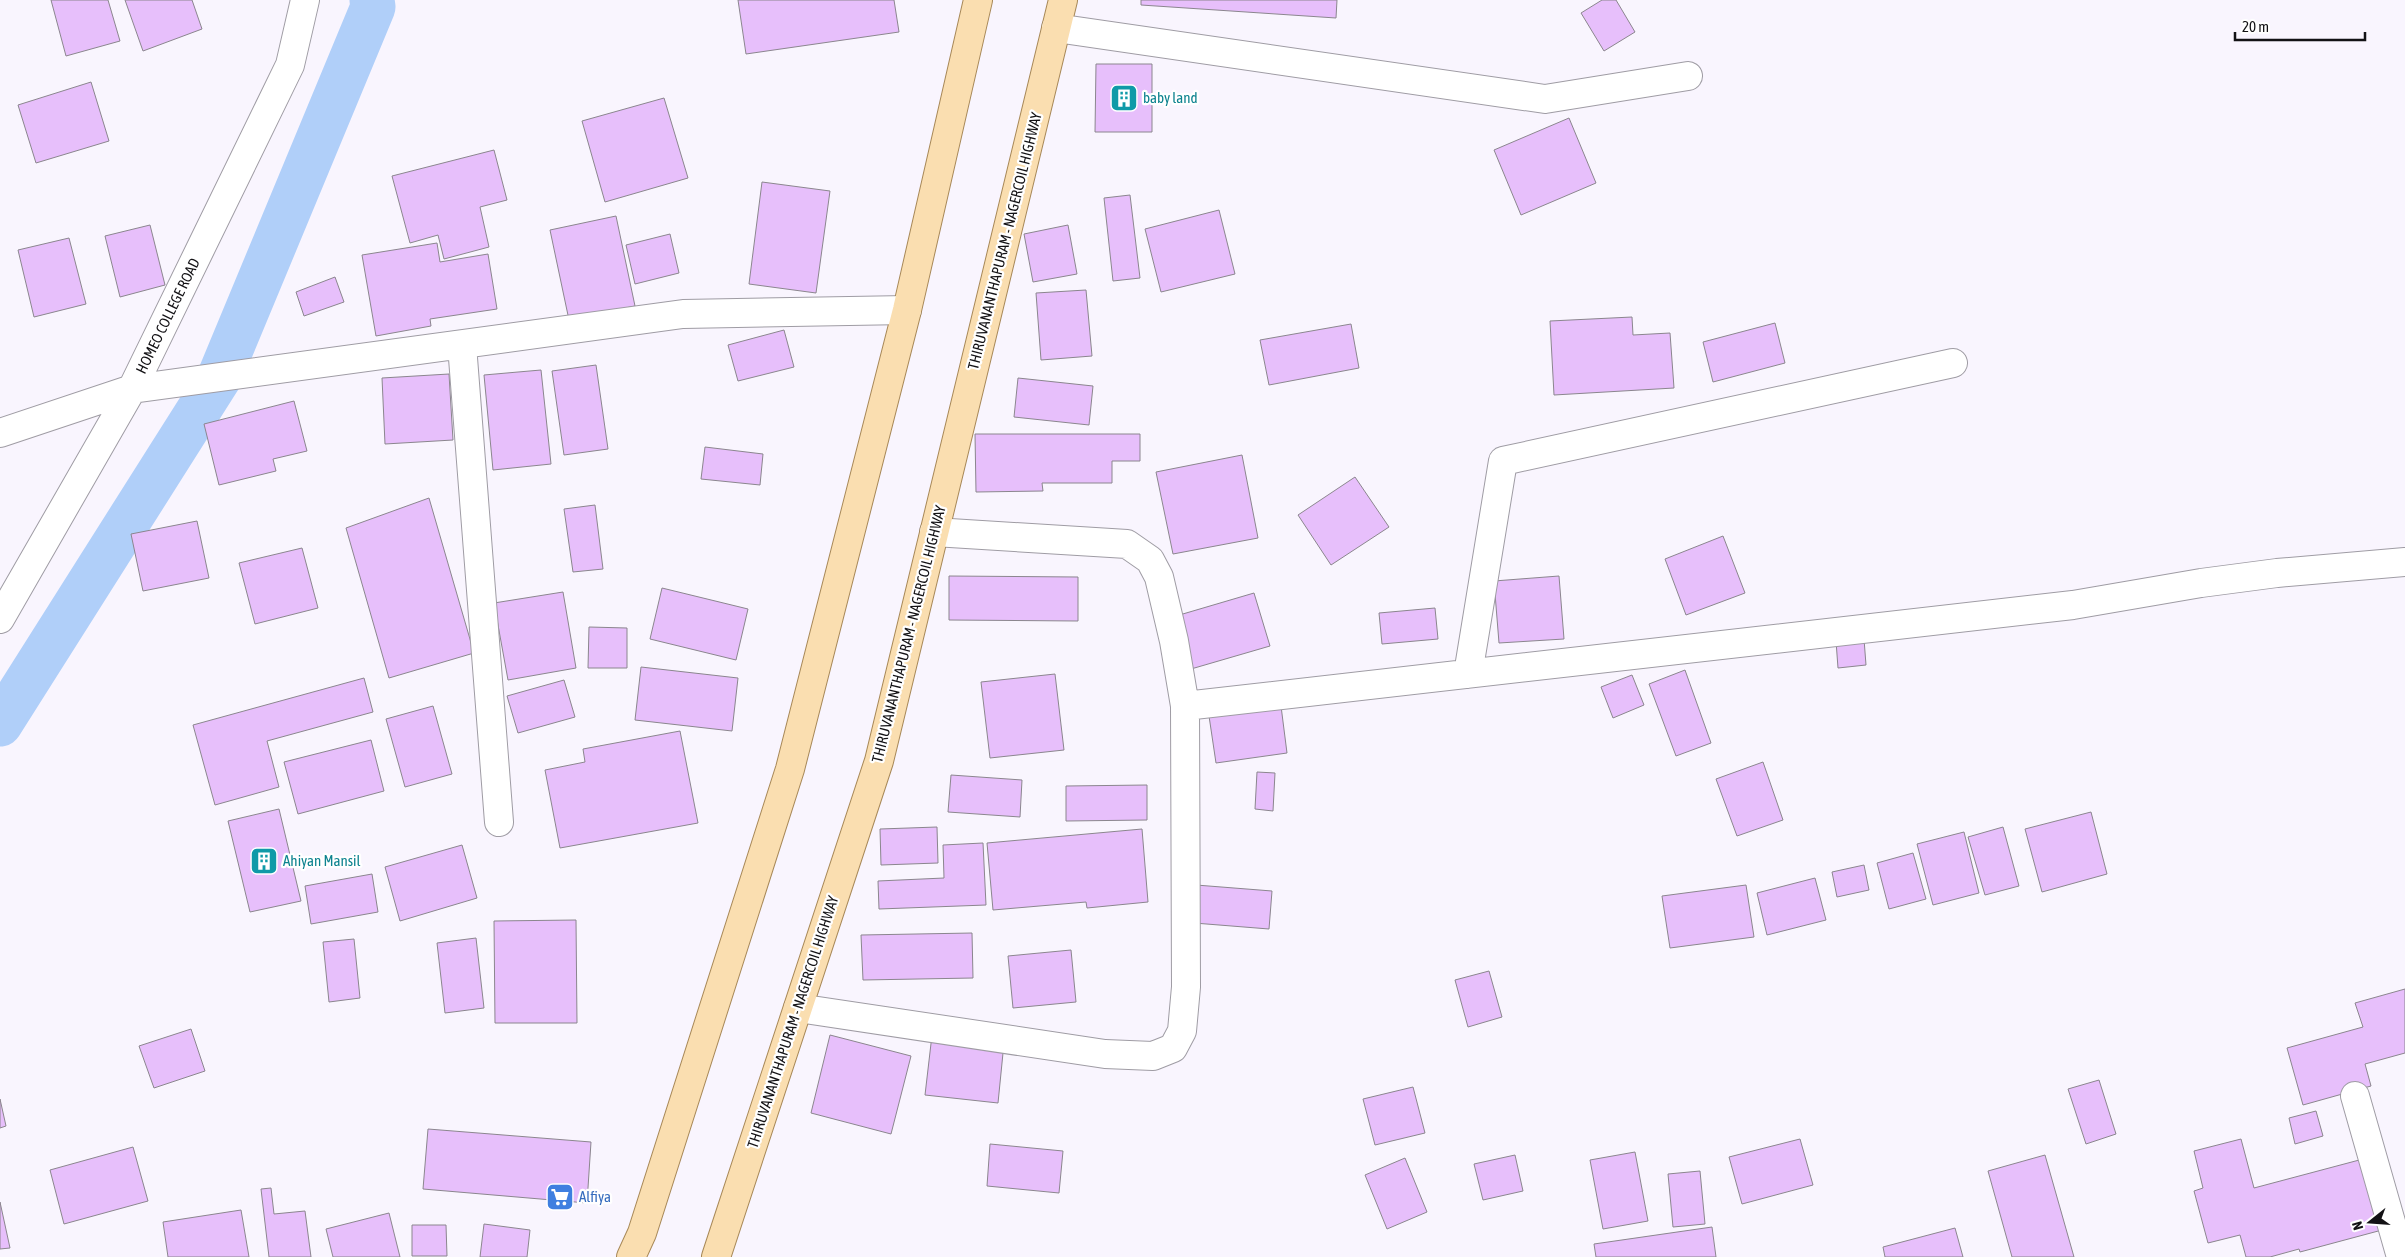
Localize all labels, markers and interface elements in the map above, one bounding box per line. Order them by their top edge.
scale bar [2235,10,2365,42]
text: 20 m [2242,18,2269,35]
building icon: baby land [1109,83,1139,113]
place label: baby land [1143,89,1198,106]
street label: THIRUVANANTHAPURAM - NAGERCOIL HIGHWAY [964,110,1045,371]
street label: HOMEO COLLEGE ROAD [132,255,203,376]
street label: THIRUVANANTHAPURAM - NAGERCOIL HIGHWAY [868,503,949,764]
building icon: Ahiyan Mansil [249,846,279,876]
place label: Ahiyan Mansil [283,852,360,869]
street label: THIRUVANANTHAPURAM - NAGERCOIL HIGHWAY [744,893,842,1150]
supermarket icon: Alfiya [545,1182,575,1212]
place label: Alfiya [579,1188,611,1205]
north arrow [2345,1197,2395,1247]
text: N [2349,1220,2366,1232]

